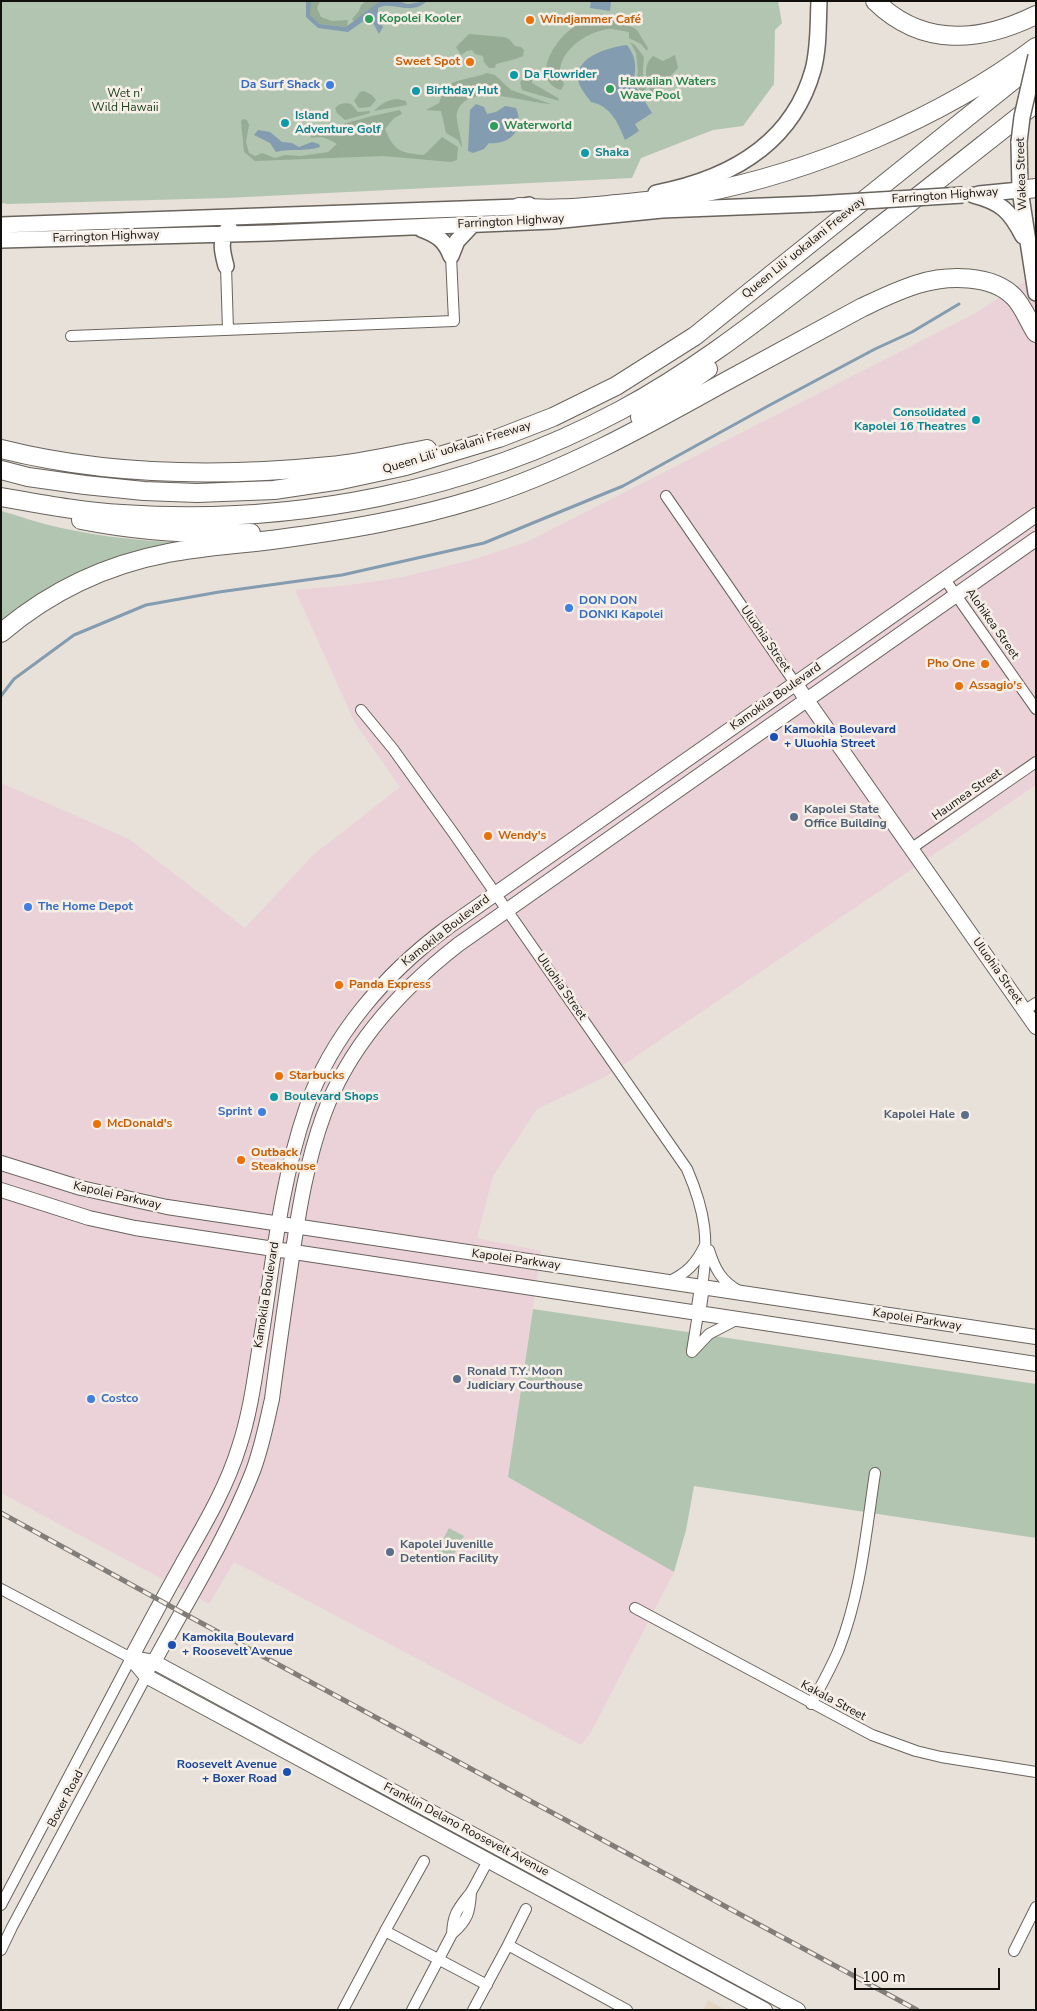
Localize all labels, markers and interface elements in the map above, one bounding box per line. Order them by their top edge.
place label: Kopolei Kooler [379,12,461,26]
marker: Kopolei Kooler [363,13,375,25]
place label: Windjammer Café [540,13,641,27]
marker: Windjammer Café [524,14,536,26]
place label: Sweet Spot [395,55,460,69]
marker: Sweet Spot [464,56,476,68]
place label: Da Flowrider [524,68,597,82]
marker: Da Flowrider [508,69,520,81]
place label: Hawaiian Waters Wave Pool [620,75,716,103]
place label: Da Surf Shack [241,78,320,92]
marker: Da Surf Shack [324,79,336,91]
marker: Hawaiian Waters Wave Pool [604,83,616,95]
place label: Birthday Hut [426,84,498,98]
marker: Birthday Hut [410,85,422,97]
park label: Wet n' Wild Hawaii [92,87,158,115]
place label: Island Adventure Golf [295,109,381,137]
marker: Island Adventure Golf [279,117,291,129]
place label: Waterworld [504,119,572,133]
marker: Waterworld [488,120,500,132]
street label: Wakea Street [1014,137,1030,211]
place label: Shaka [595,146,629,160]
marker: Shaka [579,147,591,159]
street label: Farrington Highway [891,185,999,207]
street label: Queen Liliʻuokalani Freeway [739,194,869,302]
street label: Farrington Highway [457,212,565,232]
street label: Farrington Highway [52,228,160,246]
place label: Consolidated Kapolei 16 Theatres [854,406,966,434]
marker: Consolidated Kapolei 16 Theatres [970,414,982,426]
street label: Queen Liliʻuokalani Freeway [381,419,533,477]
street label: Alohikea Street [962,586,1022,662]
place label: DON DON DONKI Kapolei [579,594,663,622]
marker: DON DON DONKI Kapolei [563,602,575,614]
street label: Uluohia Street [737,603,793,675]
place label: Pho One [927,657,975,671]
marker: Pho One [979,658,991,670]
street label: Kamokila Boulevard [728,660,824,734]
place label: Assagio's [969,679,1022,693]
marker: Assagio's [953,680,965,692]
place label: Kamokila Boulevard + Uluohia Street [784,723,896,751]
marker: Kamokila Boulevard + Uluohia Street [768,731,780,743]
street label: Haumea Street [930,766,1004,824]
place label: Kapolei State Office Building [804,803,887,831]
marker: Kapolei State Office Building [788,811,800,823]
place label: Wendy's [498,829,546,843]
marker: Wendy's [482,830,494,842]
street label: Kamokila Boulevard [399,892,493,970]
place label: The Home Depot [38,900,133,914]
marker: The Home Depot [22,901,34,913]
street label: Uluohia Street [969,935,1025,1007]
street label: Uluohia Street [533,951,589,1023]
place label: Panda Express [349,978,431,992]
marker: Panda Express [333,979,345,991]
place label: Starbucks [289,1069,344,1083]
marker: Starbucks [273,1070,285,1082]
place label: Boulevard Shops [284,1090,379,1104]
marker: Boulevard Shops [268,1091,280,1103]
place label: Sprint [218,1105,252,1119]
marker: Sprint [256,1106,268,1118]
place label: Kapolei Hale [884,1108,955,1122]
marker: Kapolei Hale [959,1109,971,1121]
place label: McDonald's [107,1117,172,1131]
marker: McDonald's [91,1118,103,1130]
place label: Outback Steakhouse [251,1146,316,1174]
marker: Outback Steakhouse [235,1154,247,1166]
street label: Kapolei Parkway [72,1179,162,1213]
street label: Kamokila Boulevard [251,1241,283,1349]
street label: Kapolei Parkway [471,1247,561,1273]
street label: Kapolei Parkway [872,1306,962,1334]
place label: Ronald T.Y. Moon Judiciary Courthouse [467,1365,583,1393]
marker: Ronald T.Y. Moon Judiciary Courthouse [451,1373,463,1385]
place label: Costco [101,1392,138,1406]
marker: Costco [85,1393,97,1405]
place label: Kapolei Juvenille Detention Facility [400,1538,498,1566]
marker: Kapolei Juvenille Detention Facility [384,1546,396,1558]
place label: Kamokila Boulevard + Roosevelt Avenue [182,1631,294,1659]
marker: Kamokila Boulevard + Roosevelt Avenue [166,1639,178,1651]
street label: Kakala Street [798,1678,868,1724]
place label: Roosevelt Avenue + Boxer Road [177,1758,277,1786]
marker: Roosevelt Avenue + Boxer Road [281,1766,293,1778]
street label: Boxer Road [45,1768,87,1830]
street label: Franklin Delano Roosevelt Avenue [381,1780,551,1880]
scale bar [857,1958,1003,1990]
text: 100 m [862,1967,906,1987]

